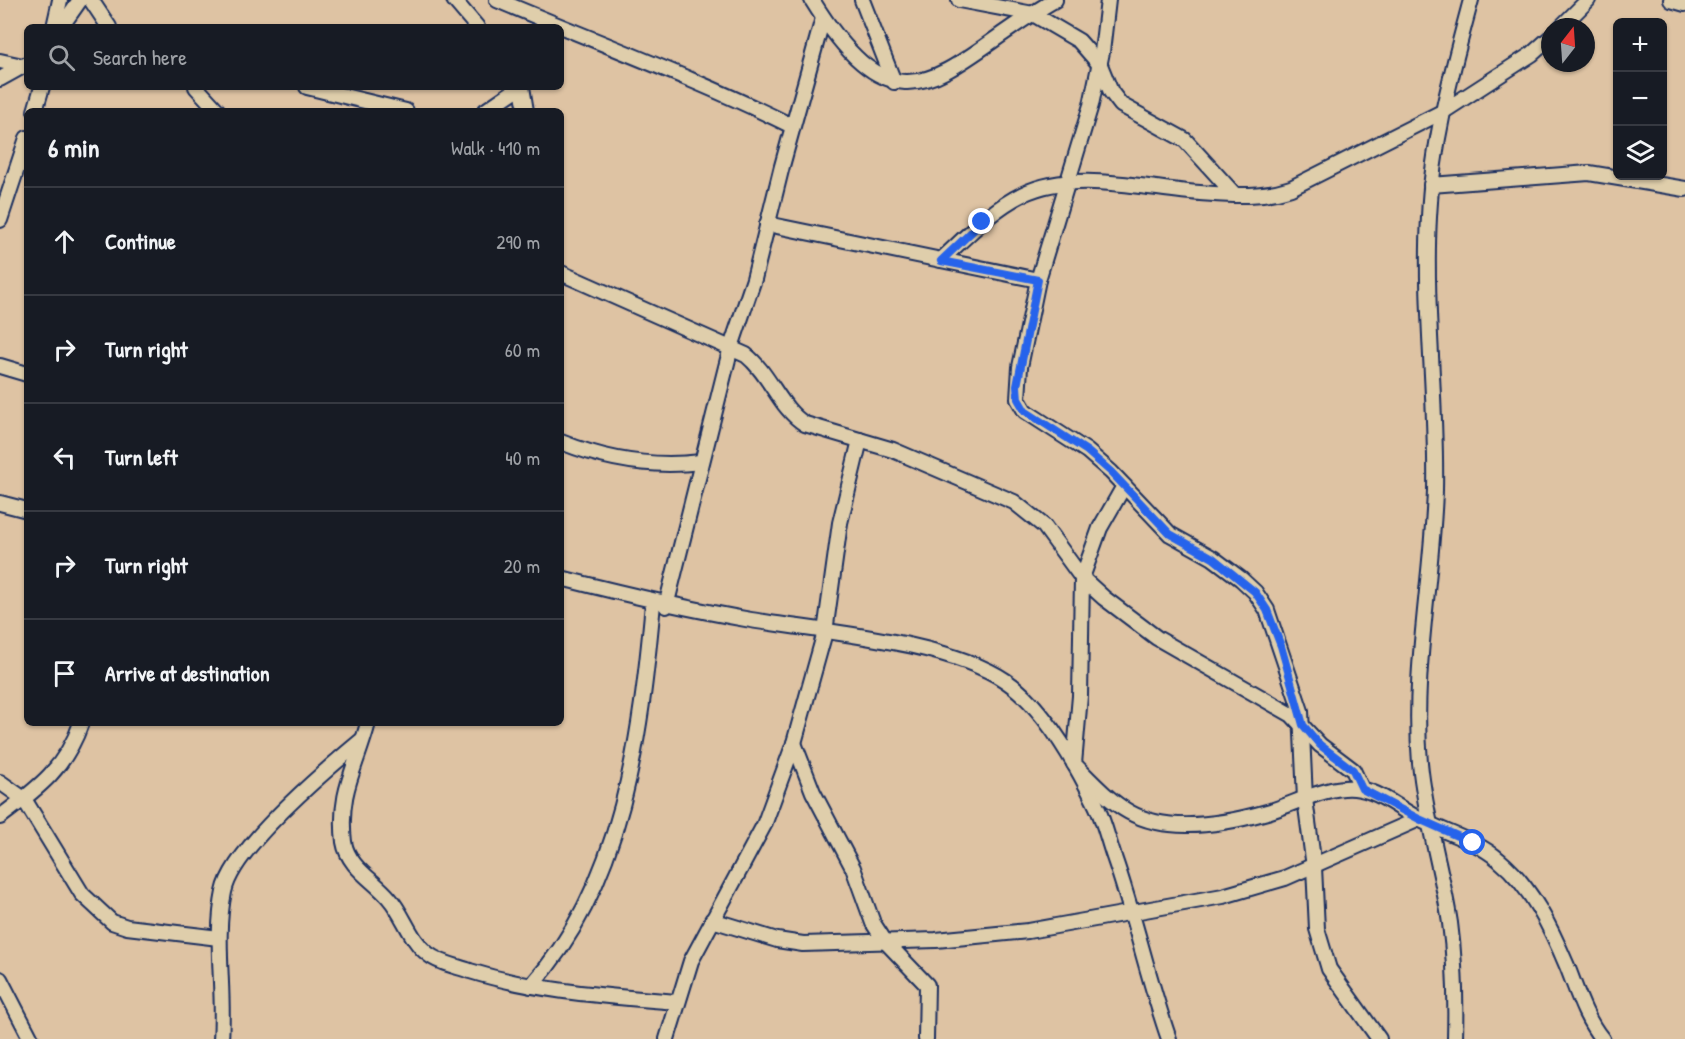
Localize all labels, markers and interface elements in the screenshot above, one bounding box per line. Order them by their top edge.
north arrow [1541,18,1595,72]
map controls [1613,18,1667,180]
button: + [1613,18,1667,72]
search box [24,24,564,90]
icon: search [45,41,78,74]
text: Search here [93,42,187,72]
button: − [1613,72,1667,126]
button: layers [1613,126,1667,180]
text: 6 min [48,130,100,165]
text: Walk · 410 m [451,134,540,161]
route end [968,208,994,234]
icon: ahead [48,225,81,258]
text: Continue [105,226,176,256]
text: 290 m [496,228,540,255]
icon: right [48,333,81,366]
text: Turn right [105,334,188,364]
text: 60 m [505,336,540,363]
icon: left [48,441,81,474]
text: Turn left [105,442,178,472]
text: 40 m [505,444,540,471]
icon: right [48,549,81,582]
text: Turn right [105,550,188,580]
text: 20 m [503,552,540,579]
icon: arrive [48,657,81,690]
text: Arrive at destination [105,658,270,688]
route start [1459,829,1485,855]

